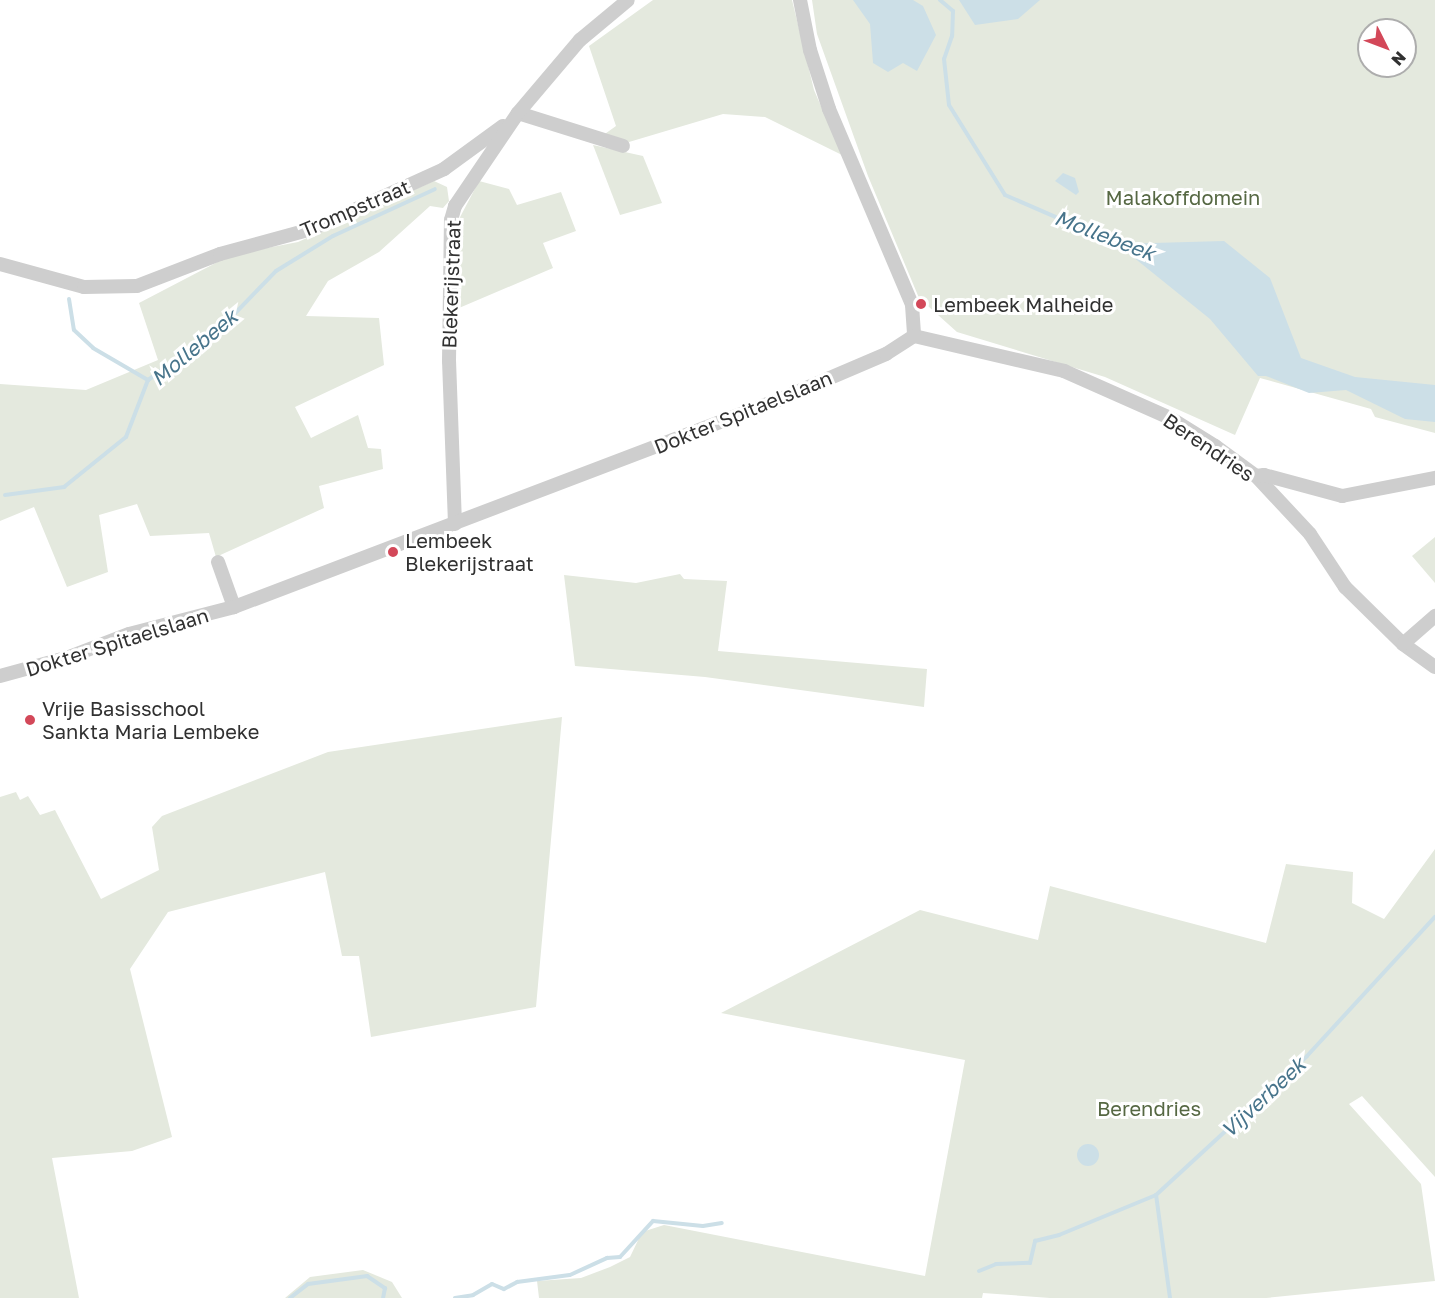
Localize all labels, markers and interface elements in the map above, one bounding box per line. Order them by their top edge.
north arrow [1357,18,1417,78]
text: N [1387,47,1410,70]
street label: Trompstraat [297,174,413,242]
park label: Malakoffdomein [1106,185,1260,209]
water label: Mollebeek [1051,204,1159,266]
street label: Blekerijstraat [437,219,465,349]
place label: Lembeek Malheide [933,292,1113,316]
marker: Lembeek Malheide [914,297,928,311]
water label: Mollebeek [146,304,242,390]
street label: Dokter Spitaelslaan [651,365,835,459]
street label: Berendries [1159,408,1259,486]
place label: Lembeek Blekerijstraat [405,528,534,575]
marker: Lembeek Blekerijstraat [386,545,400,559]
street label: Dokter Spitaelslaan [23,603,211,681]
place label: Vrije Basisschool Sankta Maria Lembeke [42,696,259,743]
marker: Vrije Basisschool Sankta Maria Lembeke [23,713,37,727]
water label: Vijverbeek [1216,1052,1310,1142]
park label: Berendries [1097,1096,1201,1120]

